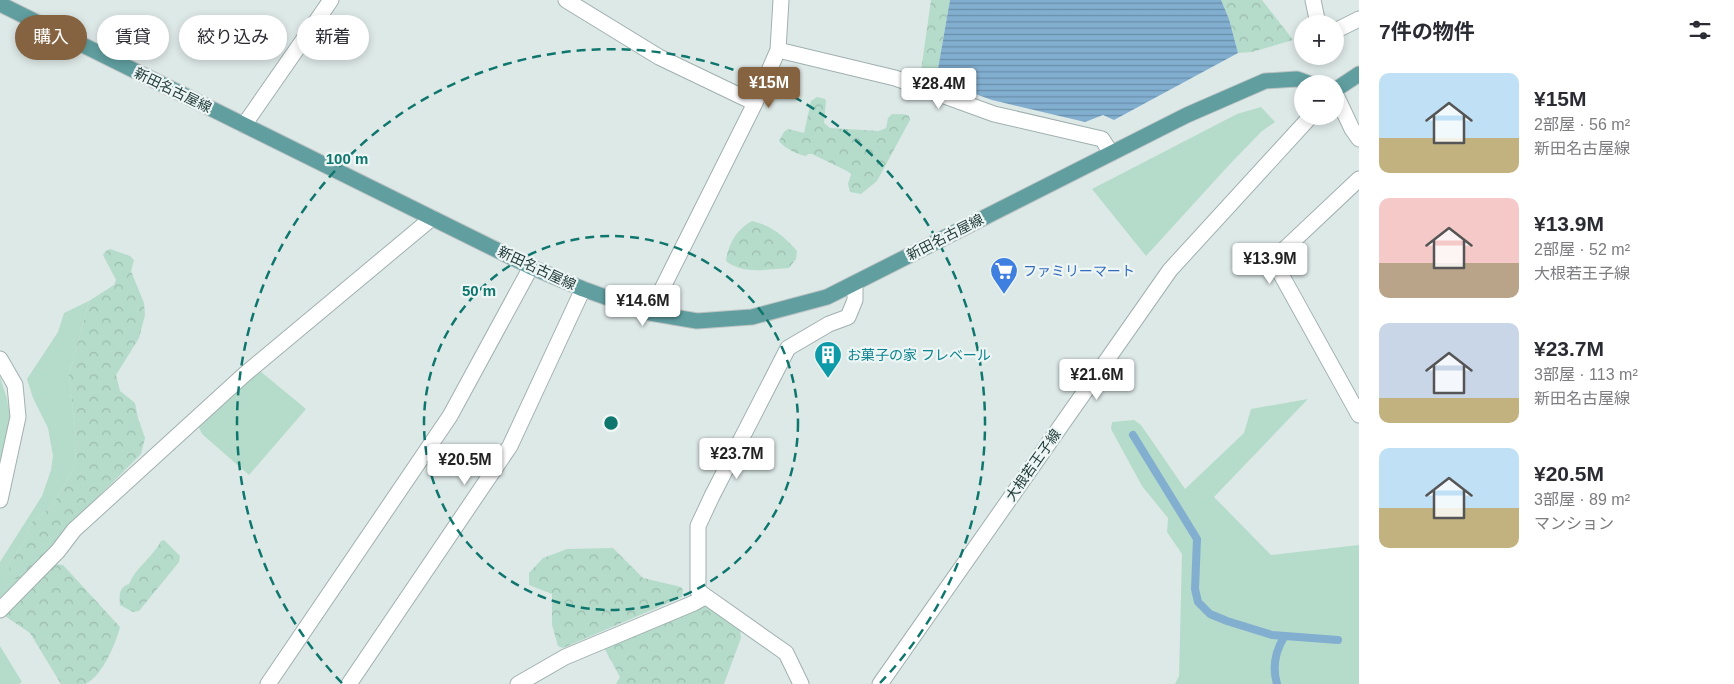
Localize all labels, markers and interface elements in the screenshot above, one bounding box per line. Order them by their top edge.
chip: 購入 [15,15,87,60]
chip: 賃貸 [97,15,169,60]
chip: 絞り込み [179,15,287,60]
chip: 新着 [297,15,369,60]
map controls [1294,15,1344,125]
button: + [1294,15,1344,65]
icon: filters [1686,16,1714,44]
text: 7件の物件 [1379,20,1475,43]
street label: 新田名古屋線 [132,64,214,116]
pin: ¥15M [739,66,799,109]
pin: ¥28.4M [898,68,980,110]
text: ¥15M [749,74,789,91]
text: ¥28.4M [912,75,966,92]
button: − [1294,75,1344,125]
text: ¥15M [1534,87,1587,110]
icon: home [1419,93,1479,153]
text: 2部屋 · 56 m² [1534,116,1630,133]
text: 新田名古屋線 [1534,140,1630,157]
text: 100 m [326,150,368,167]
street label: 新田名古屋線 [904,211,986,263]
text: ¥13.9M [1534,212,1604,235]
icon: home [1419,218,1479,278]
text: 2部屋 · 52 m² [1534,241,1630,258]
pin: ¥13.9M [1229,242,1311,285]
street label: 新田名古屋線 [496,243,578,293]
text: ¥13.9M [1243,250,1297,267]
supermarket icon: ファミリーマート [989,256,1019,295]
place label: ファミリーマート [1023,263,1135,279]
text: 大根若王子線 [1534,265,1630,282]
text: 50 m [462,282,496,299]
pin: ¥14.6M [602,284,684,327]
text: ¥14.6M [616,292,670,309]
text: ¥23.7M [1534,337,1604,360]
building icon: お菓子の家 フレベール [813,340,843,379]
icon: home [1419,343,1479,403]
place label: お菓子の家 フレベール [847,347,991,363]
pin: ¥21.6M [1056,358,1138,401]
text: ¥21.6M [1070,366,1124,383]
text: 3部屋 · 113 m² [1534,366,1638,383]
text: 新田名古屋線 [1534,390,1630,407]
centre of rings [602,414,620,432]
street label: 大根若王子線 [1002,426,1064,504]
pin: ¥23.7M [696,438,778,480]
pin: ¥20.5M [424,444,506,486]
text: ¥23.7M [710,445,764,462]
text: ¥20.5M [438,451,492,468]
text: ¥20.5M [1534,462,1604,485]
icon: home [1419,468,1479,528]
text: 3部屋 · 89 m² [1534,491,1630,508]
text: マンション [1534,515,1614,532]

